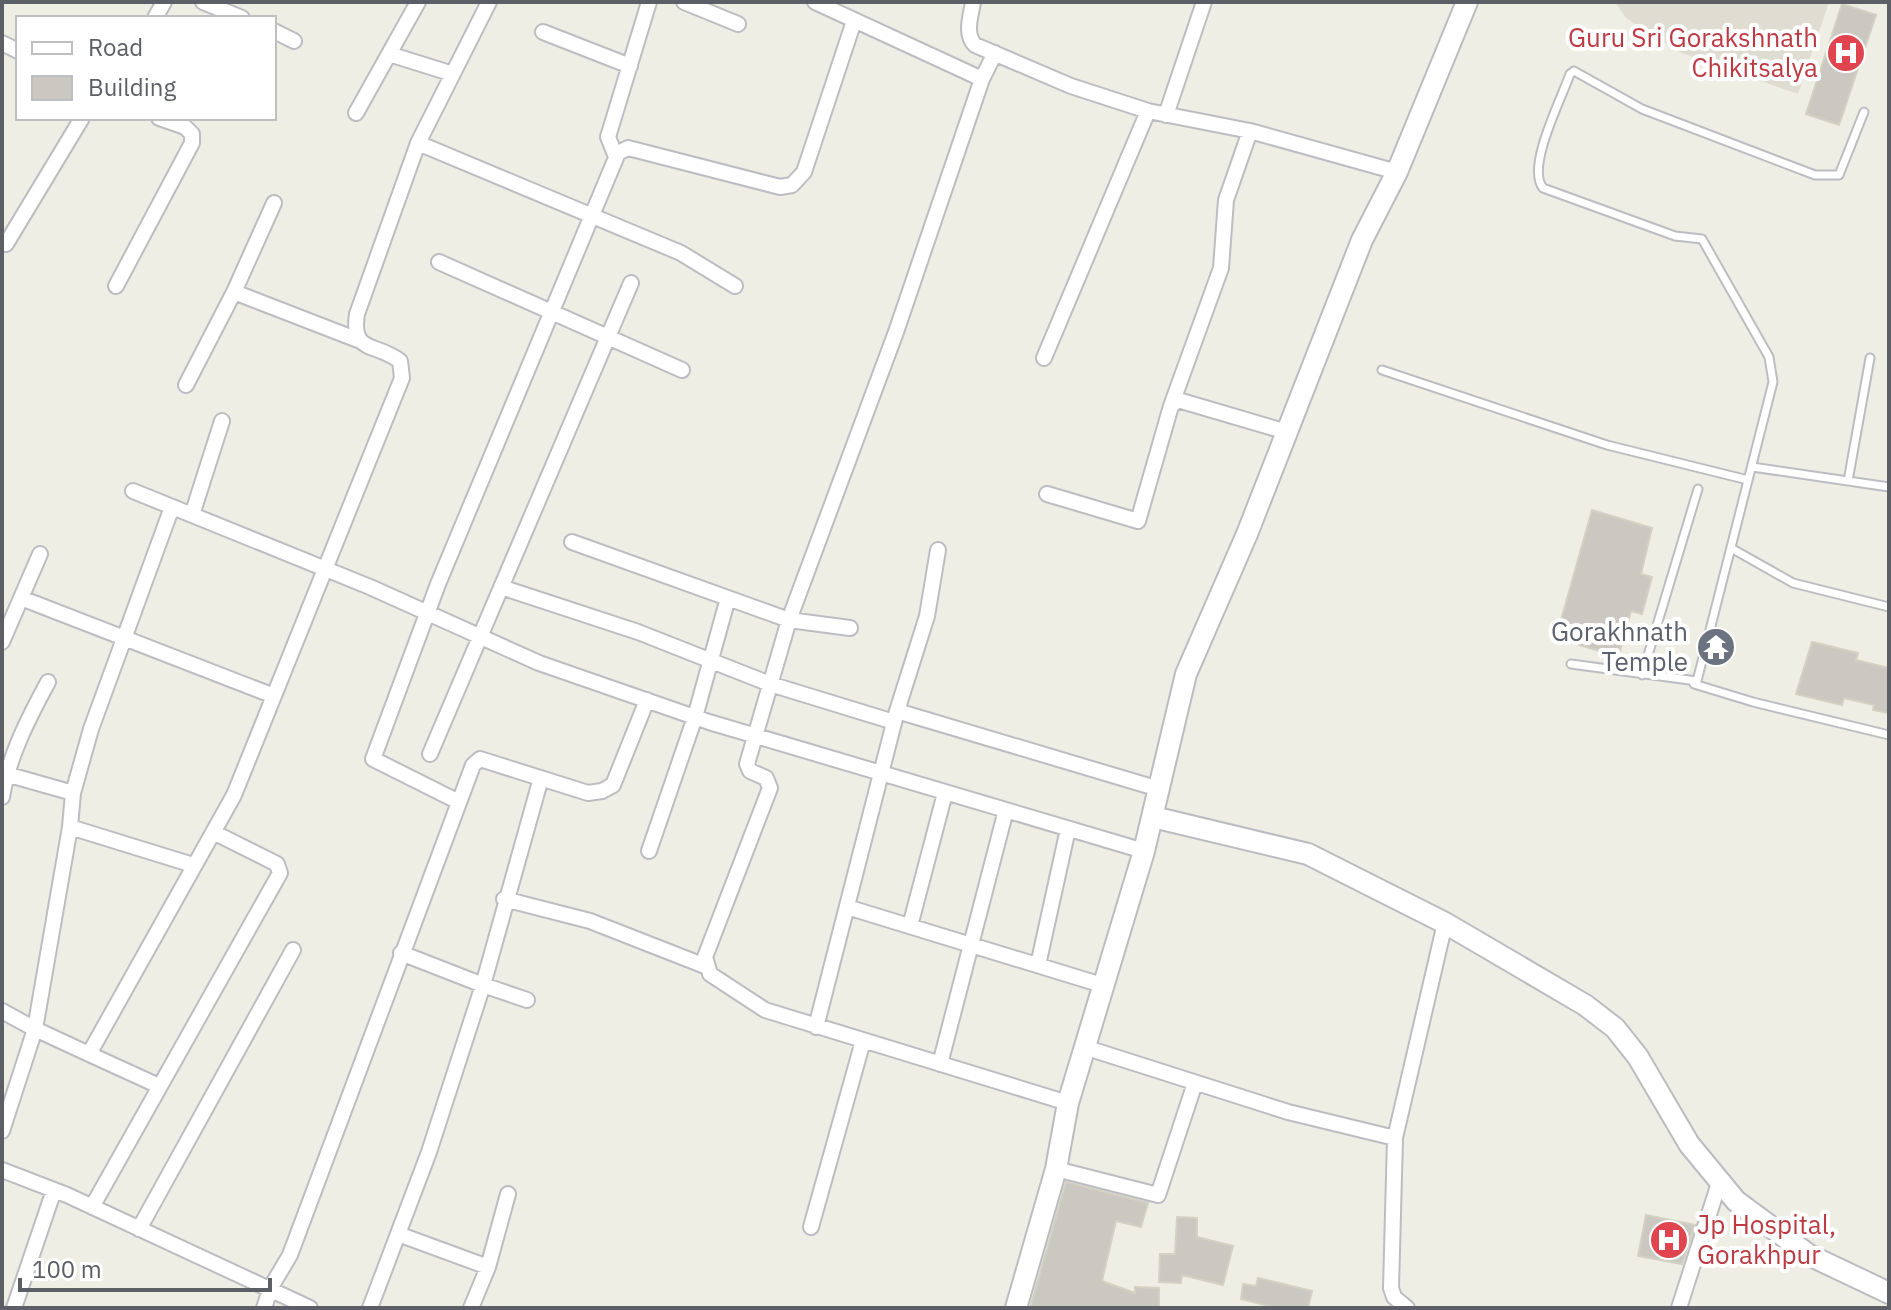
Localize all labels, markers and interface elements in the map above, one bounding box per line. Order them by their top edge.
legend [16,16,276,120]
place label: Guru Sri Gorakshnath Chikitsalya [1568,20,1818,84]
text: Road [88,31,143,63]
hospital icon: Guru Sri Gorakshnath Chikitsalya [1825,32,1867,74]
text: Building [88,71,176,103]
place label: Gorakhnath Temple [1551,614,1688,678]
temple icon: Gorakhnath Temple [1695,626,1737,668]
place label: Jp Hospital, Gorakhpur [1697,1207,1836,1271]
hospital icon: Jp Hospital, Gorakhpur [1648,1219,1690,1261]
scale bar [20,1242,270,1292]
text: 100 m [32,1253,102,1285]

